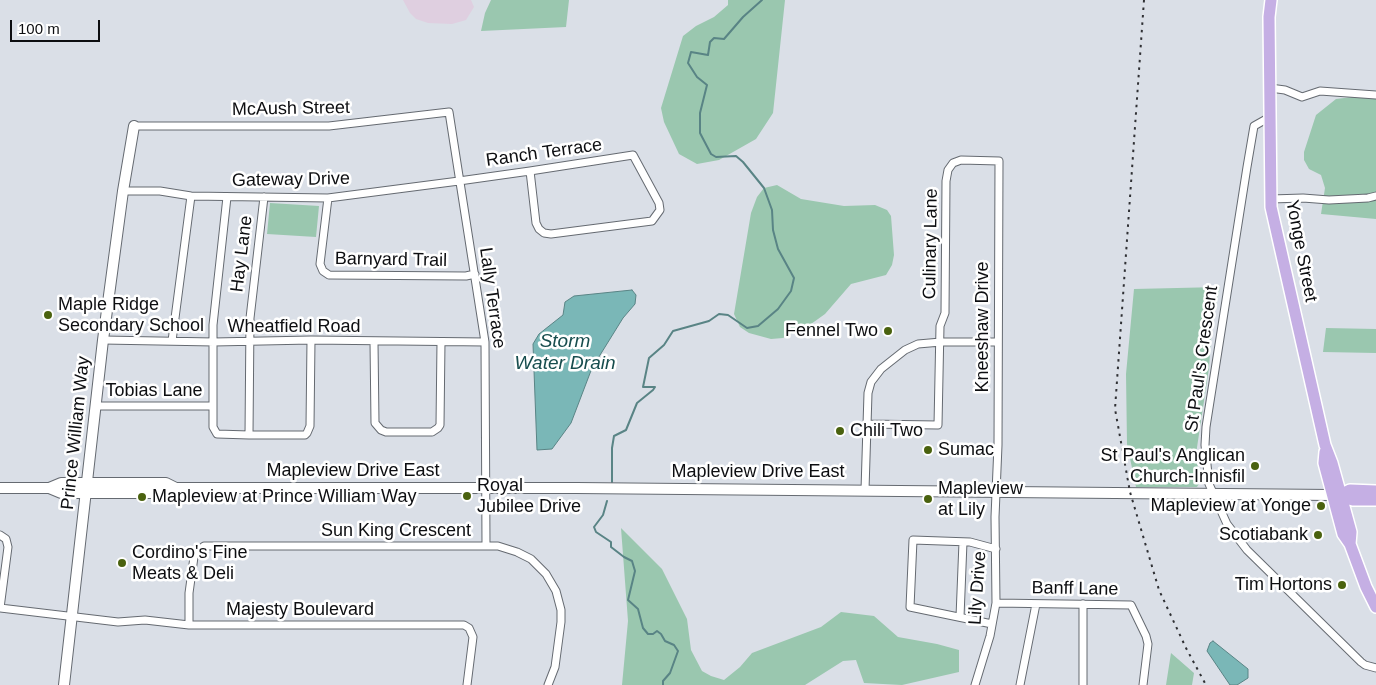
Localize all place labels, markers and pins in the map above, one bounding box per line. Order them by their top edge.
place label: Maple Ridge Secondary School [58,294,204,336]
marker: Maple Ridge Secondary School [42,309,54,321]
place label: Fennel Two [785,320,878,342]
marker: Fennel Two [882,325,894,337]
place label: Chili Two [850,420,923,442]
marker: Chili Two [834,425,846,437]
place label: Sumac [938,439,994,461]
marker: Sumac [922,444,934,456]
place label: St Paul's Anglican Church-Innisfil [1100,445,1245,488]
marker: St Paul's Anglican Church-Innisfil [1249,460,1261,472]
place label: Royal Jubilee Drive [477,475,581,518]
place label: Mapleview at Lily [938,478,1023,520]
place label: Mapleview at Prince William Way [152,486,416,508]
marker: Royal Jubilee Drive [461,490,473,502]
marker: Mapleview at Prince William Way [136,491,148,503]
marker: Mapleview at Lily [922,493,934,505]
place label: Mapleview at Yonge [1151,495,1311,517]
marker: Mapleview at Yonge [1315,500,1327,512]
place label: Scotiabank [1219,524,1308,546]
marker: Scotiabank [1312,529,1324,541]
place label: Cordino's Fine Meats & Deli [132,542,247,584]
marker: Cordino's Fine Meats & Deli [116,557,128,569]
place label: Tim Hortons [1235,574,1332,596]
marker: Tim Hortons [1336,579,1348,591]

